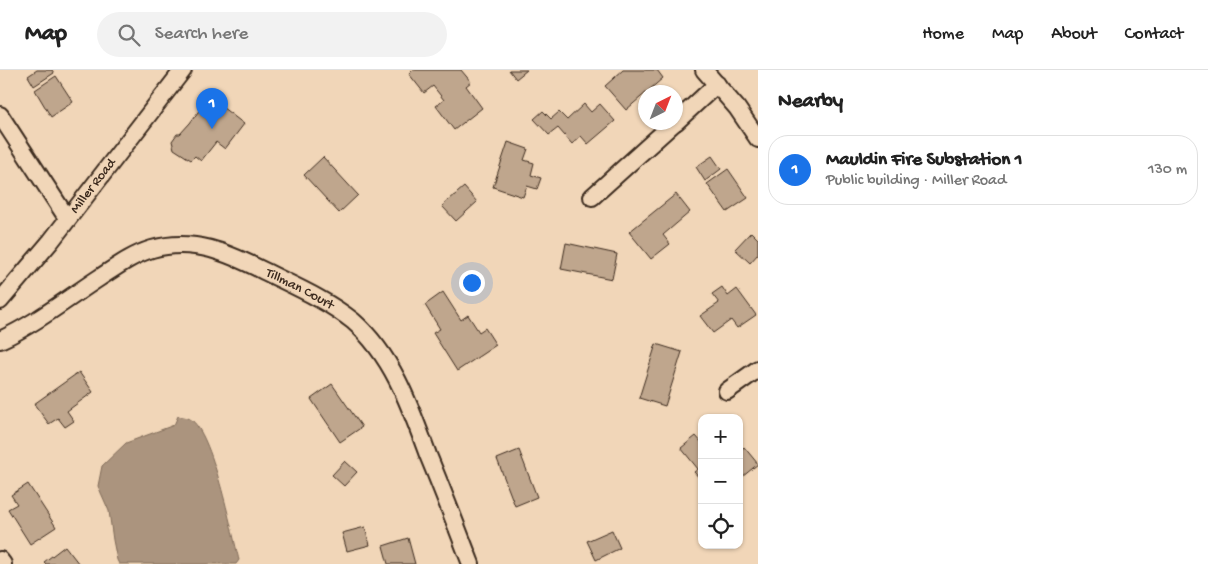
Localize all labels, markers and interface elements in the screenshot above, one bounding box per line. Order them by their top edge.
search box [97,12,447,57]
text: Map [25,20,67,49]
icon: search [115,21,143,49]
text: Search here [155,23,248,46]
text: Home [922,24,964,45]
text: Map [992,24,1023,45]
text: About [1051,24,1097,45]
text: Contact [1125,24,1183,45]
north arrow [638,85,683,130]
pin: 1 [196,88,228,129]
text: Nearby [778,90,843,115]
text: Mauldin Fire Substation 1 [826,149,1023,172]
street label: Miller Road [67,154,121,217]
text: 1 [792,161,798,180]
text: 130 m [1148,161,1187,180]
text: Public building · Miller Road [826,172,1006,191]
street label: Tillman Court [262,264,338,315]
your location [459,270,485,296]
map controls [698,414,743,549]
button: + [698,414,743,459]
button: − [698,459,743,504]
button: locate [698,504,743,549]

